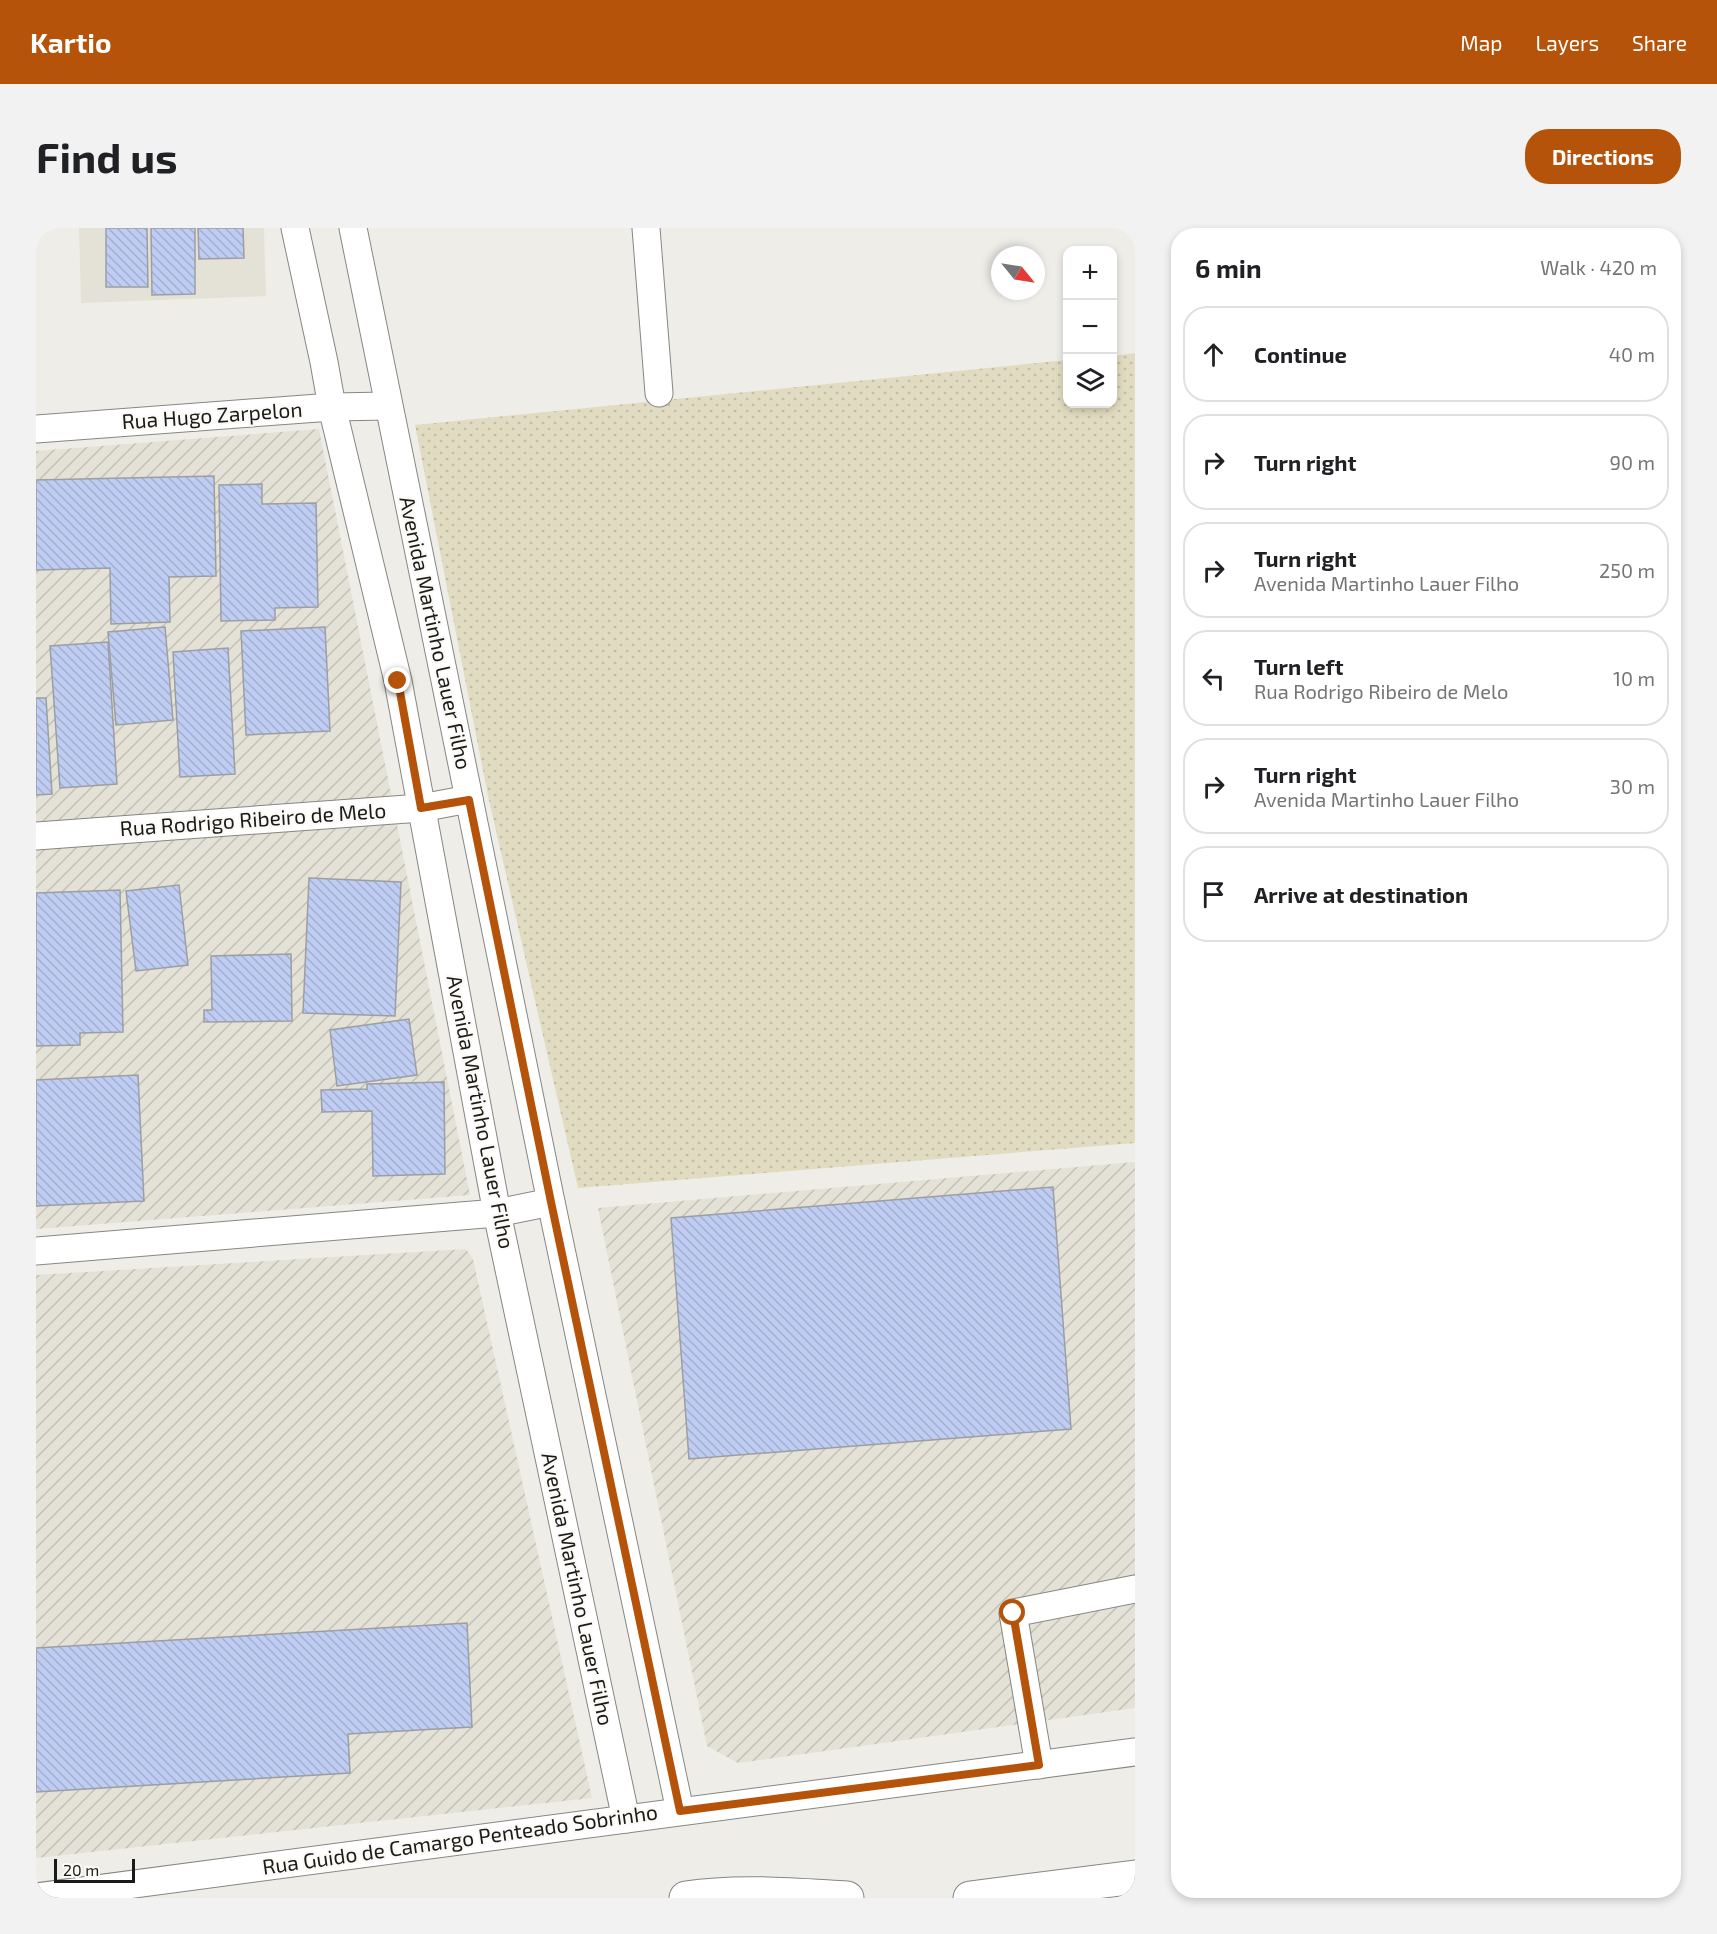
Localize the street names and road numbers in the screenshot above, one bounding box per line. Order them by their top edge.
street label: Rua Hugo Zarpelon [121,396,303,433]
street label: Avenida Martinho Lauer Filho [395,494,478,771]
street label: Rua Rodrigo Ribeiro de Melo [119,797,387,840]
street label: Avenida Martinho Lauer Filho [443,973,520,1251]
street label: Avenida Martinho Lauer Filho [537,1450,620,1727]
street label: Rua Guido de Camargo Penteado Sobrinho [260,1798,659,1879]

